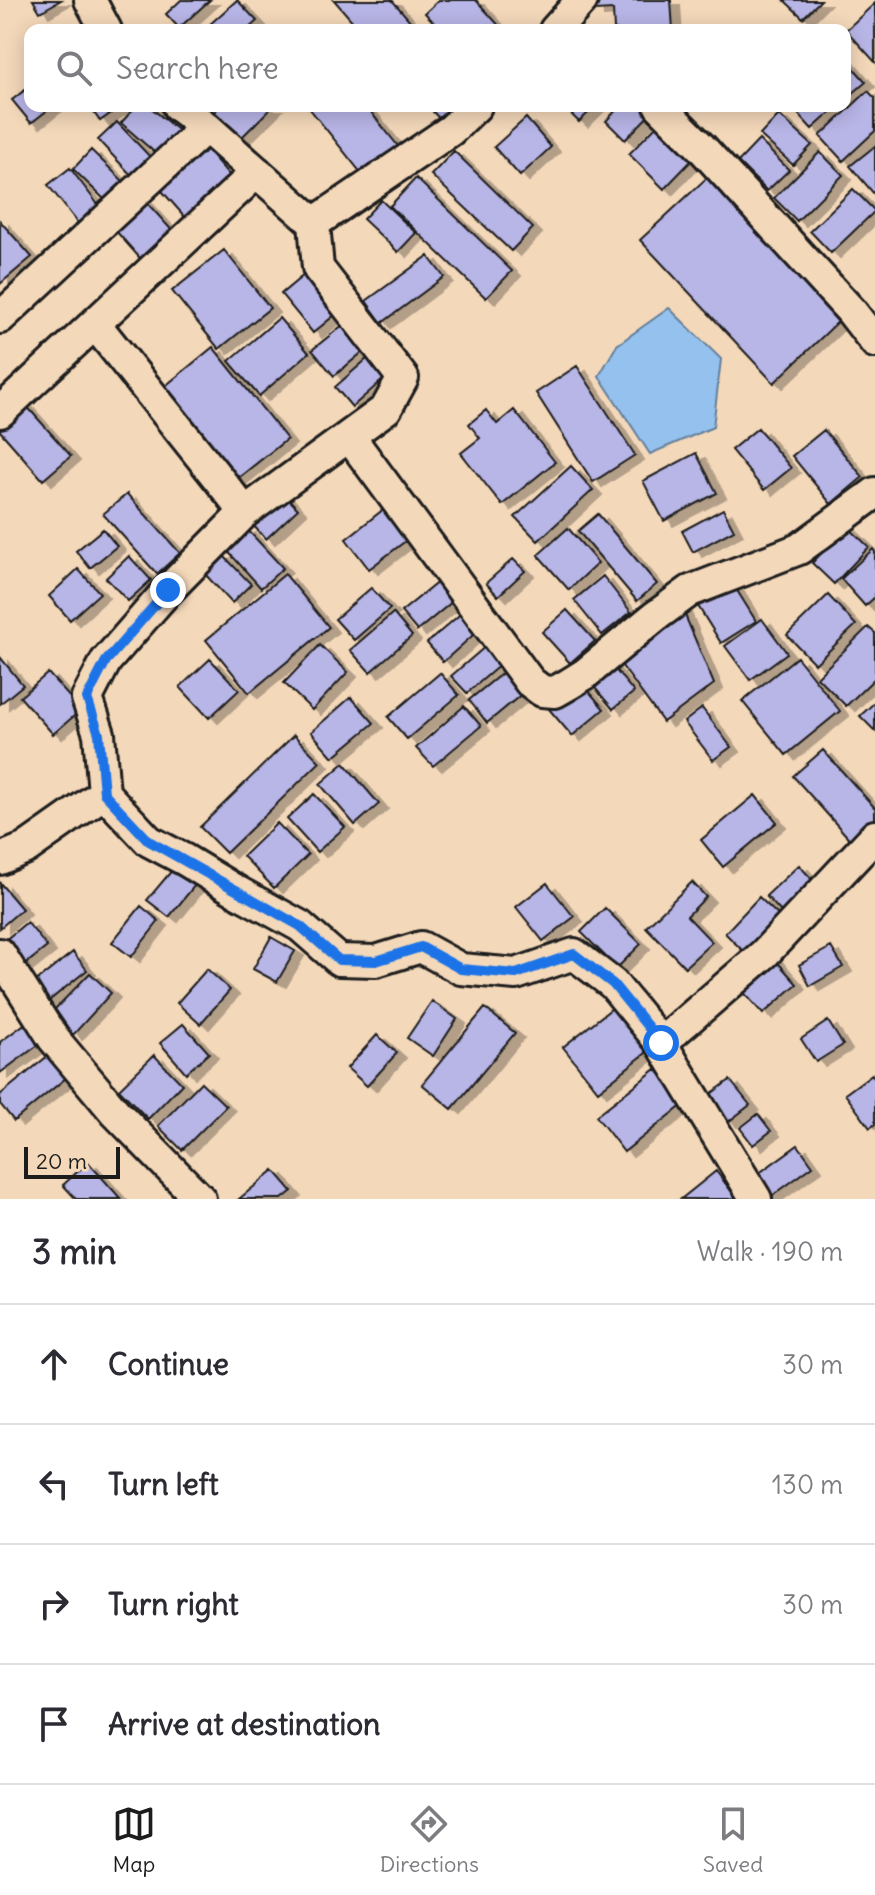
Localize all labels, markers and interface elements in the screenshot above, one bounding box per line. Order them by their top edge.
search box [24,24,851,112]
icon: search [52,46,96,90]
text: Search here [116,49,279,87]
route end [150,572,186,608]
route start [643,1025,679,1061]
scale bar [24,1143,120,1179]
text: 20 m [36,1147,87,1175]
text: 3 min [32,1230,117,1273]
text: Walk · 190 m [697,1235,843,1268]
icon: ahead [32,1342,76,1386]
text: Continue [108,1345,229,1383]
text: 30 m [782,1348,843,1381]
icon: left [32,1462,76,1506]
text: Turn left [108,1465,219,1503]
text: 130 m [772,1468,843,1501]
icon: right [32,1582,76,1626]
text: Turn right [108,1585,239,1623]
text: 30 m [782,1588,843,1621]
icon: arrive [32,1702,76,1746]
text: Arrive at destination [108,1705,380,1743]
tab: Map [112,1802,156,1878]
tab: Directions [380,1802,479,1878]
tab: Saved [703,1802,763,1878]

